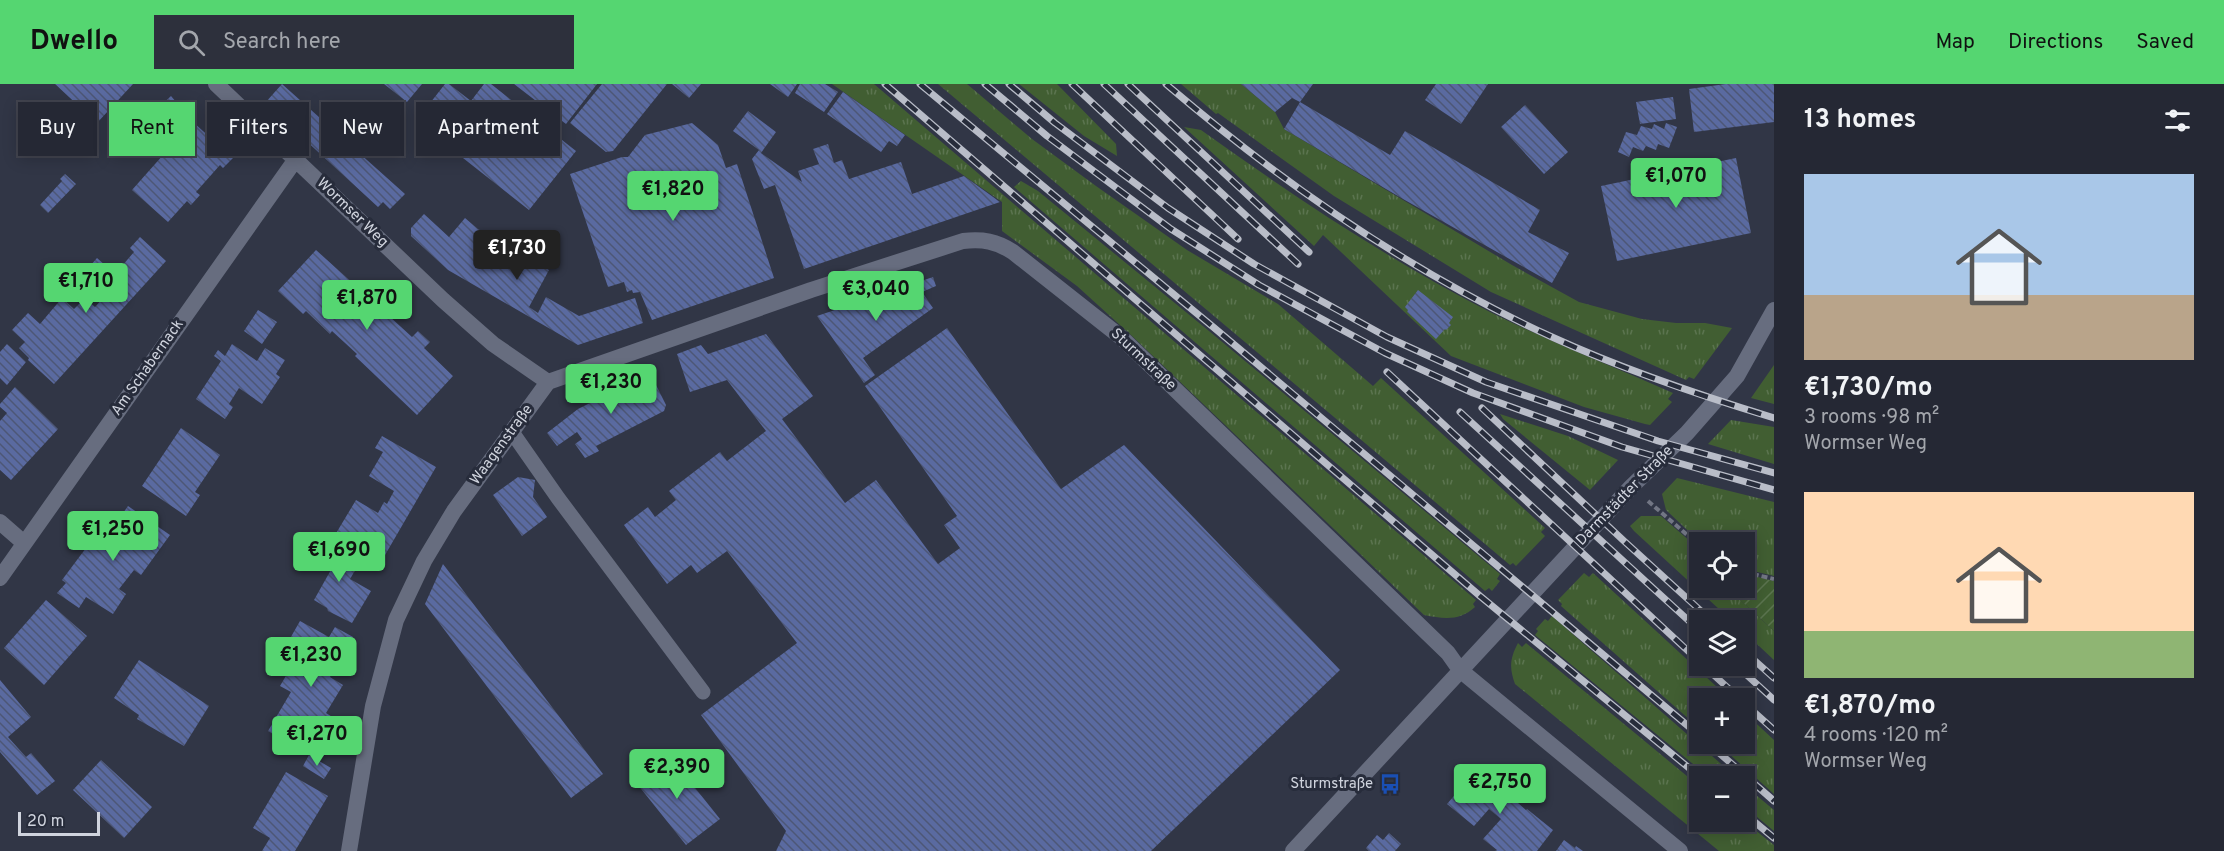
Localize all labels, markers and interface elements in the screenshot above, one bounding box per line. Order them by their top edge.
search box [154,15,574,69]
text: Dwello [30,24,118,60]
icon: search [175,26,208,59]
text: Search here [223,29,341,56]
text: Map [1935,29,1975,56]
text: Directions [2008,29,2103,56]
text: Saved [2136,29,2194,56]
chip: Buy [18,102,97,156]
chip: Rent [109,102,195,156]
chip: Filters [207,102,309,156]
chip: New [321,102,404,156]
chip: Apartment [416,102,560,156]
text: 13 homes [1804,104,1916,137]
icon: filters [2161,104,2194,137]
pin: €1,070 [1627,158,1725,209]
text: €1,070 [1645,164,1707,190]
pin: €1,820 [624,171,722,222]
street label: Wormser Weg [312,174,392,252]
text: €1,820 [641,177,705,203]
icon: home [1945,213,2053,321]
pin: €1,730 [468,230,566,281]
text: €1,730 [487,236,547,262]
pin: €1,710 [37,263,135,314]
text: €1,710 [58,269,114,295]
pin: €3,040 [827,271,925,322]
text: €3,040 [842,277,910,303]
pin: €1,870 [318,280,416,331]
text: €1,870 [336,286,398,312]
street label: Am Schabernack [108,316,188,420]
street label: Sturmstraße [1106,325,1180,395]
pin: €1,230 [562,364,660,415]
text: €1,230 [580,370,642,396]
text: €1,730/mo [1804,372,1933,405]
street label: Waagenstraße [466,401,538,489]
text: 3 rooms · 98 m² [1804,405,1939,431]
text: Wormser Weg [1804,431,1927,457]
street label: Darmstädter Straße [1572,442,1678,550]
pin: €1,250 [64,511,162,562]
text: €1,250 [81,517,145,543]
icon: home [1945,531,2053,639]
pin: €1,690 [290,532,388,583]
map controls [1689,532,1755,832]
button: locate [1689,532,1755,598]
text: €1,690 [307,538,371,564]
button: layers [1689,610,1755,676]
pin: €1,230 [262,637,360,688]
text: €1,230 [280,643,342,669]
button: + [1689,688,1755,754]
text: €1,870/mo [1804,690,1936,723]
pin: €1,270 [268,716,366,767]
text: €1,270 [286,722,348,748]
text: 4 rooms · 120 m² [1804,723,1948,749]
pin: €2,390 [628,749,726,800]
text: Wormser Weg [1804,749,1927,775]
text: €2,390 [643,755,711,781]
pin: €2,750 [1451,764,1549,815]
button: − [1689,766,1755,832]
text: €2,750 [1468,770,1532,796]
bus stop icon: Sturmstraße [1378,772,1402,796]
place label: Sturmstraße [1290,775,1373,794]
scale bar [18,809,100,836]
text: 20 m [27,812,64,832]

